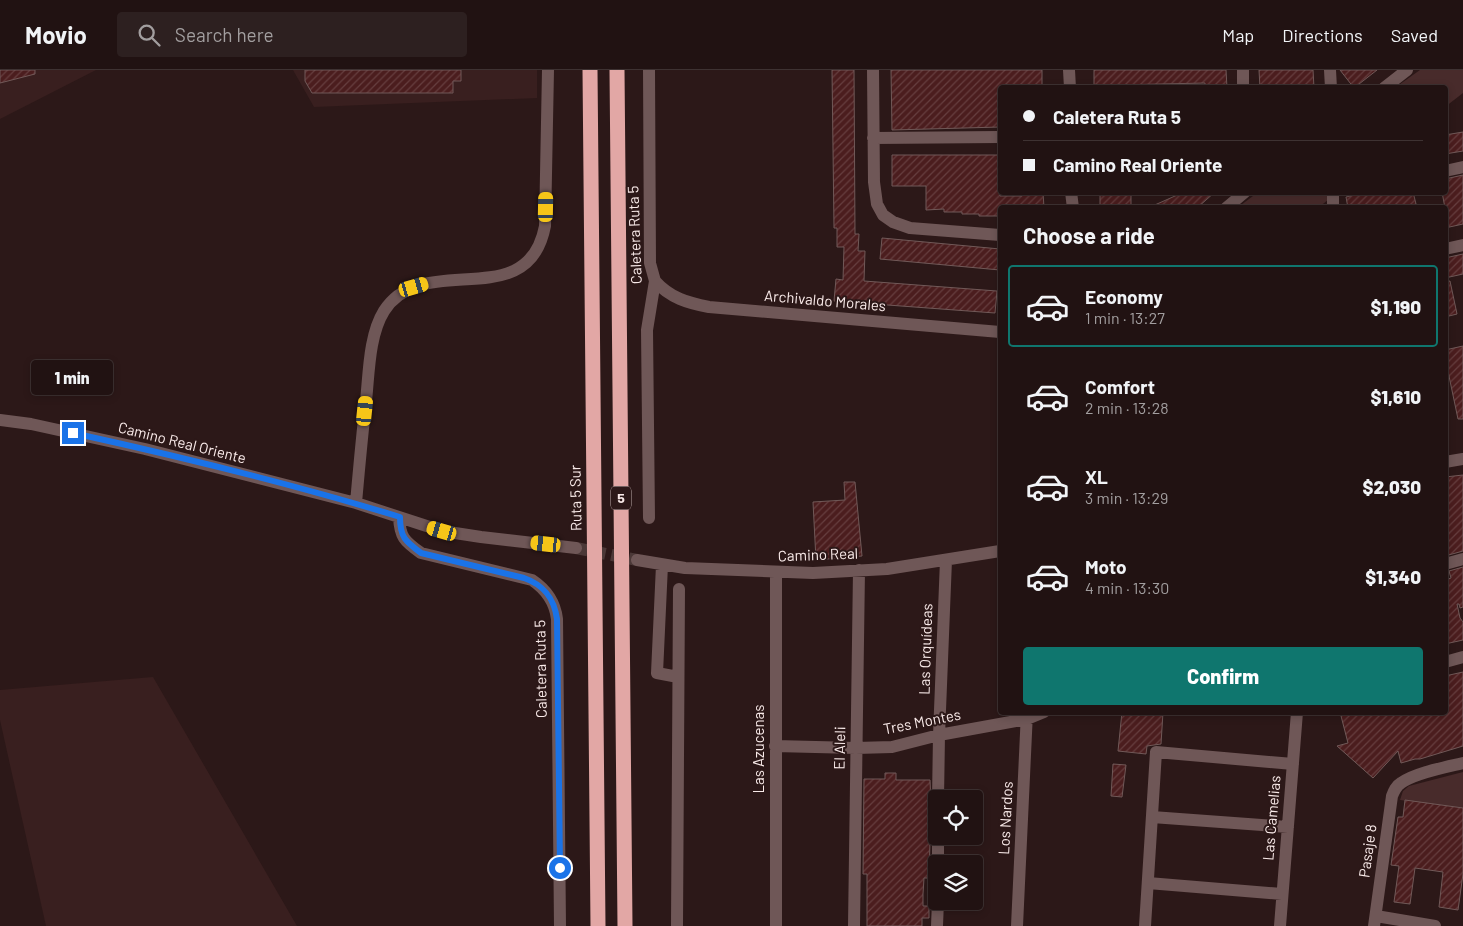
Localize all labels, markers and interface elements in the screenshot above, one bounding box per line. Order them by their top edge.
search box [117,12,467,57]
text: Movio [25,20,87,49]
icon: search [135,21,163,49]
text: Search here [175,23,274,46]
text: Map [1222,24,1254,46]
text: Directions [1282,24,1363,46]
text: Saved [1391,24,1438,46]
text: Caletera Ruta 5 [1053,105,1181,128]
text: Camino Real Oriente [1053,153,1222,176]
street label: Caletera Ruta 5 [623,186,645,285]
car [538,192,553,222]
text: Choose a ride [1023,222,1155,248]
car [397,276,430,298]
icon: car [1025,284,1070,329]
text: Economy [1085,285,1163,308]
street label: Archivaldo Morales [763,286,887,314]
text: $1,190 [1371,295,1421,318]
text: 1 min · 13:27 [1085,308,1165,327]
callout: 1 min [32,360,114,396]
text: 1 min [54,368,90,387]
icon: car [1025,374,1070,419]
text: Comfort [1085,375,1155,398]
text: $1,610 [1370,385,1421,408]
car [355,395,374,427]
text: 2 min · 13:28 [1085,398,1169,417]
street label: Camino Real Oriente [116,417,248,467]
route end [62,422,84,444]
street label: Ruta 5 Sur [565,464,585,531]
icon: car [1025,464,1070,509]
text: XL [1085,465,1108,488]
text: $2,030 [1363,475,1421,498]
road number: 5 [611,486,631,509]
text: 3 min · 13:29 [1085,488,1168,507]
car [425,520,458,542]
car [530,535,561,553]
street label: Camino Real [778,544,858,564]
icon: car [1025,554,1070,599]
text: Moto [1085,555,1127,578]
text: $1,340 [1365,565,1421,588]
text: 4 min · 13:30 [1085,578,1169,597]
street label: Las Orquídeas [914,603,936,695]
street label: Caletera Ruta 5 [530,620,550,718]
button: Confirm [1023,647,1423,705]
street label: Las Azucenas [749,705,767,793]
street label: Tres Montes [882,705,962,737]
street label: El Aleli [830,726,848,770]
street label: Las Camelias [1258,775,1284,861]
street label: Los Nardos [994,781,1016,855]
map controls [928,790,983,910]
button: locate [928,790,983,845]
street label: Pasaje 8 [1354,823,1380,879]
button: layers [928,855,983,910]
route start [549,857,571,879]

